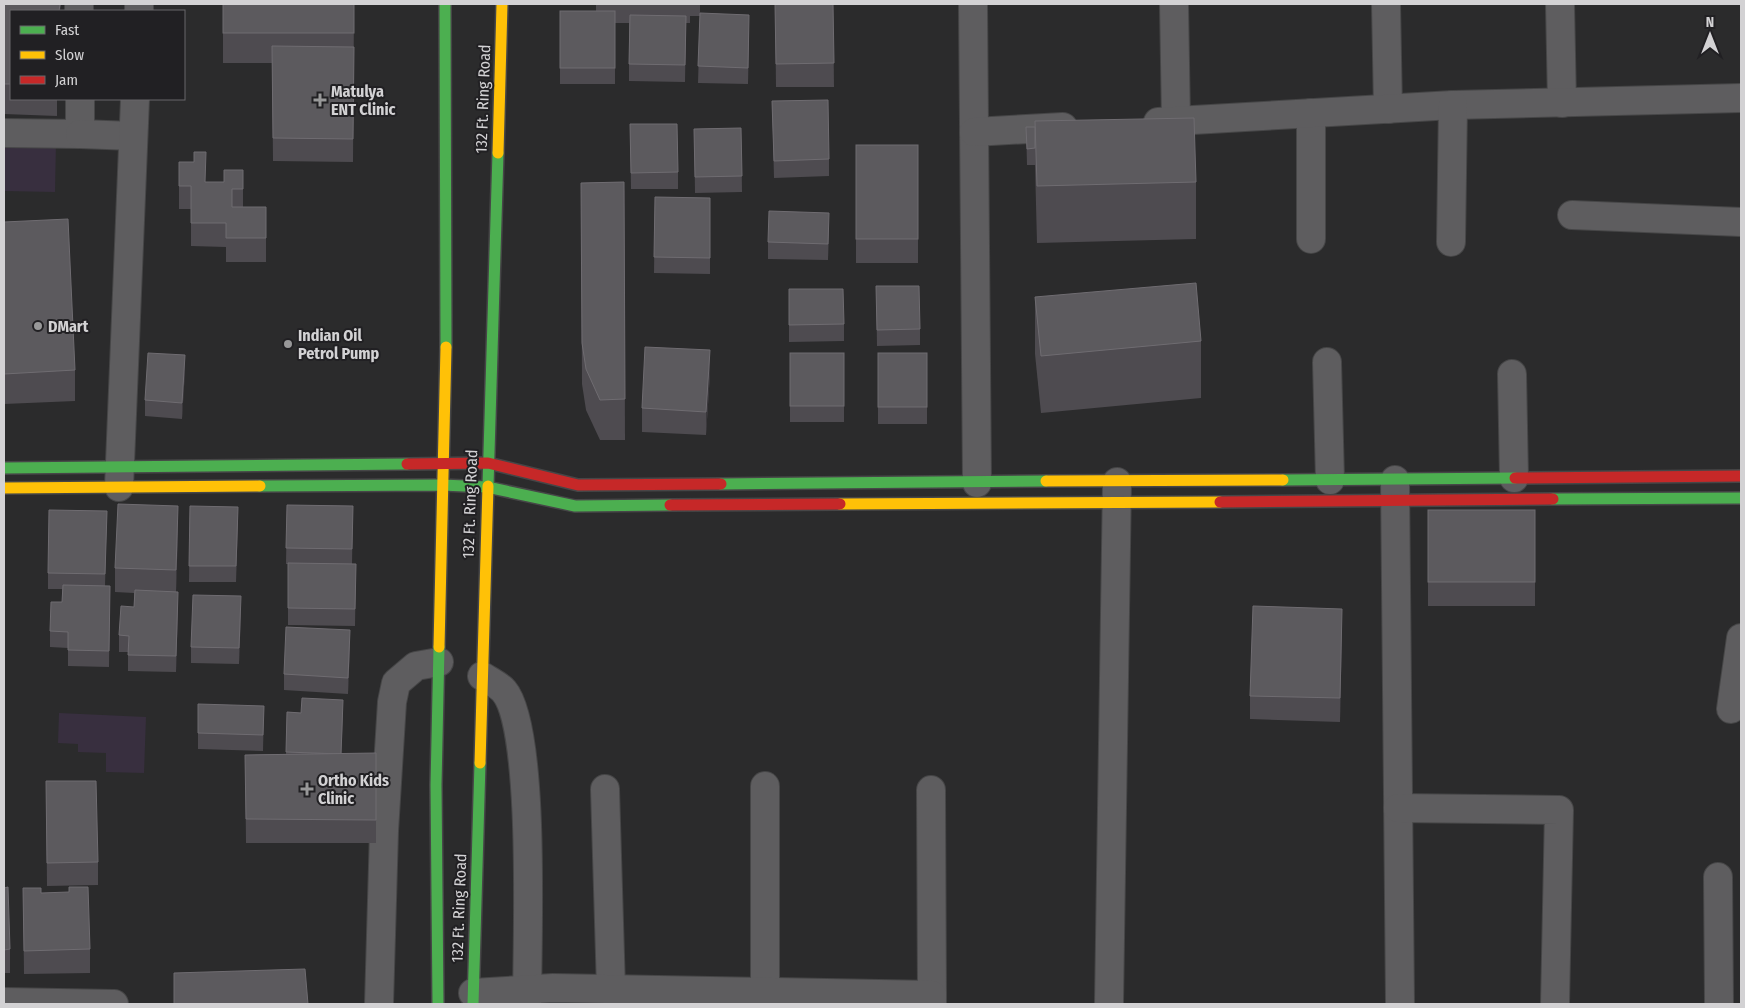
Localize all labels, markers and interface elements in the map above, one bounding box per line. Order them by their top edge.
legend [10,10,185,100]
north arrow [1685,10,1735,60]
text: N [1706,14,1714,31]
text: Fast [55,21,79,39]
street label: 132 Ft. Ring Road [472,44,494,154]
text: Slow [55,46,84,64]
text: Jam [55,71,78,89]
place label: Matulya ENT Clinic [331,82,396,119]
marker: Matulya ENT Clinic [313,93,327,107]
place label: DMart [48,317,89,336]
marker: DMart [32,320,44,332]
place label: Indian Oil Petrol Pump [298,326,379,363]
marker: Indian Oil Petrol Pump [282,338,294,350]
street label: 132 Ft. Ring Road [459,449,481,559]
place label: Ortho Kids Clinic [318,771,389,808]
marker: Ortho Kids Clinic [300,782,314,796]
street label: 132 Ft. Ring Road [448,853,470,963]

